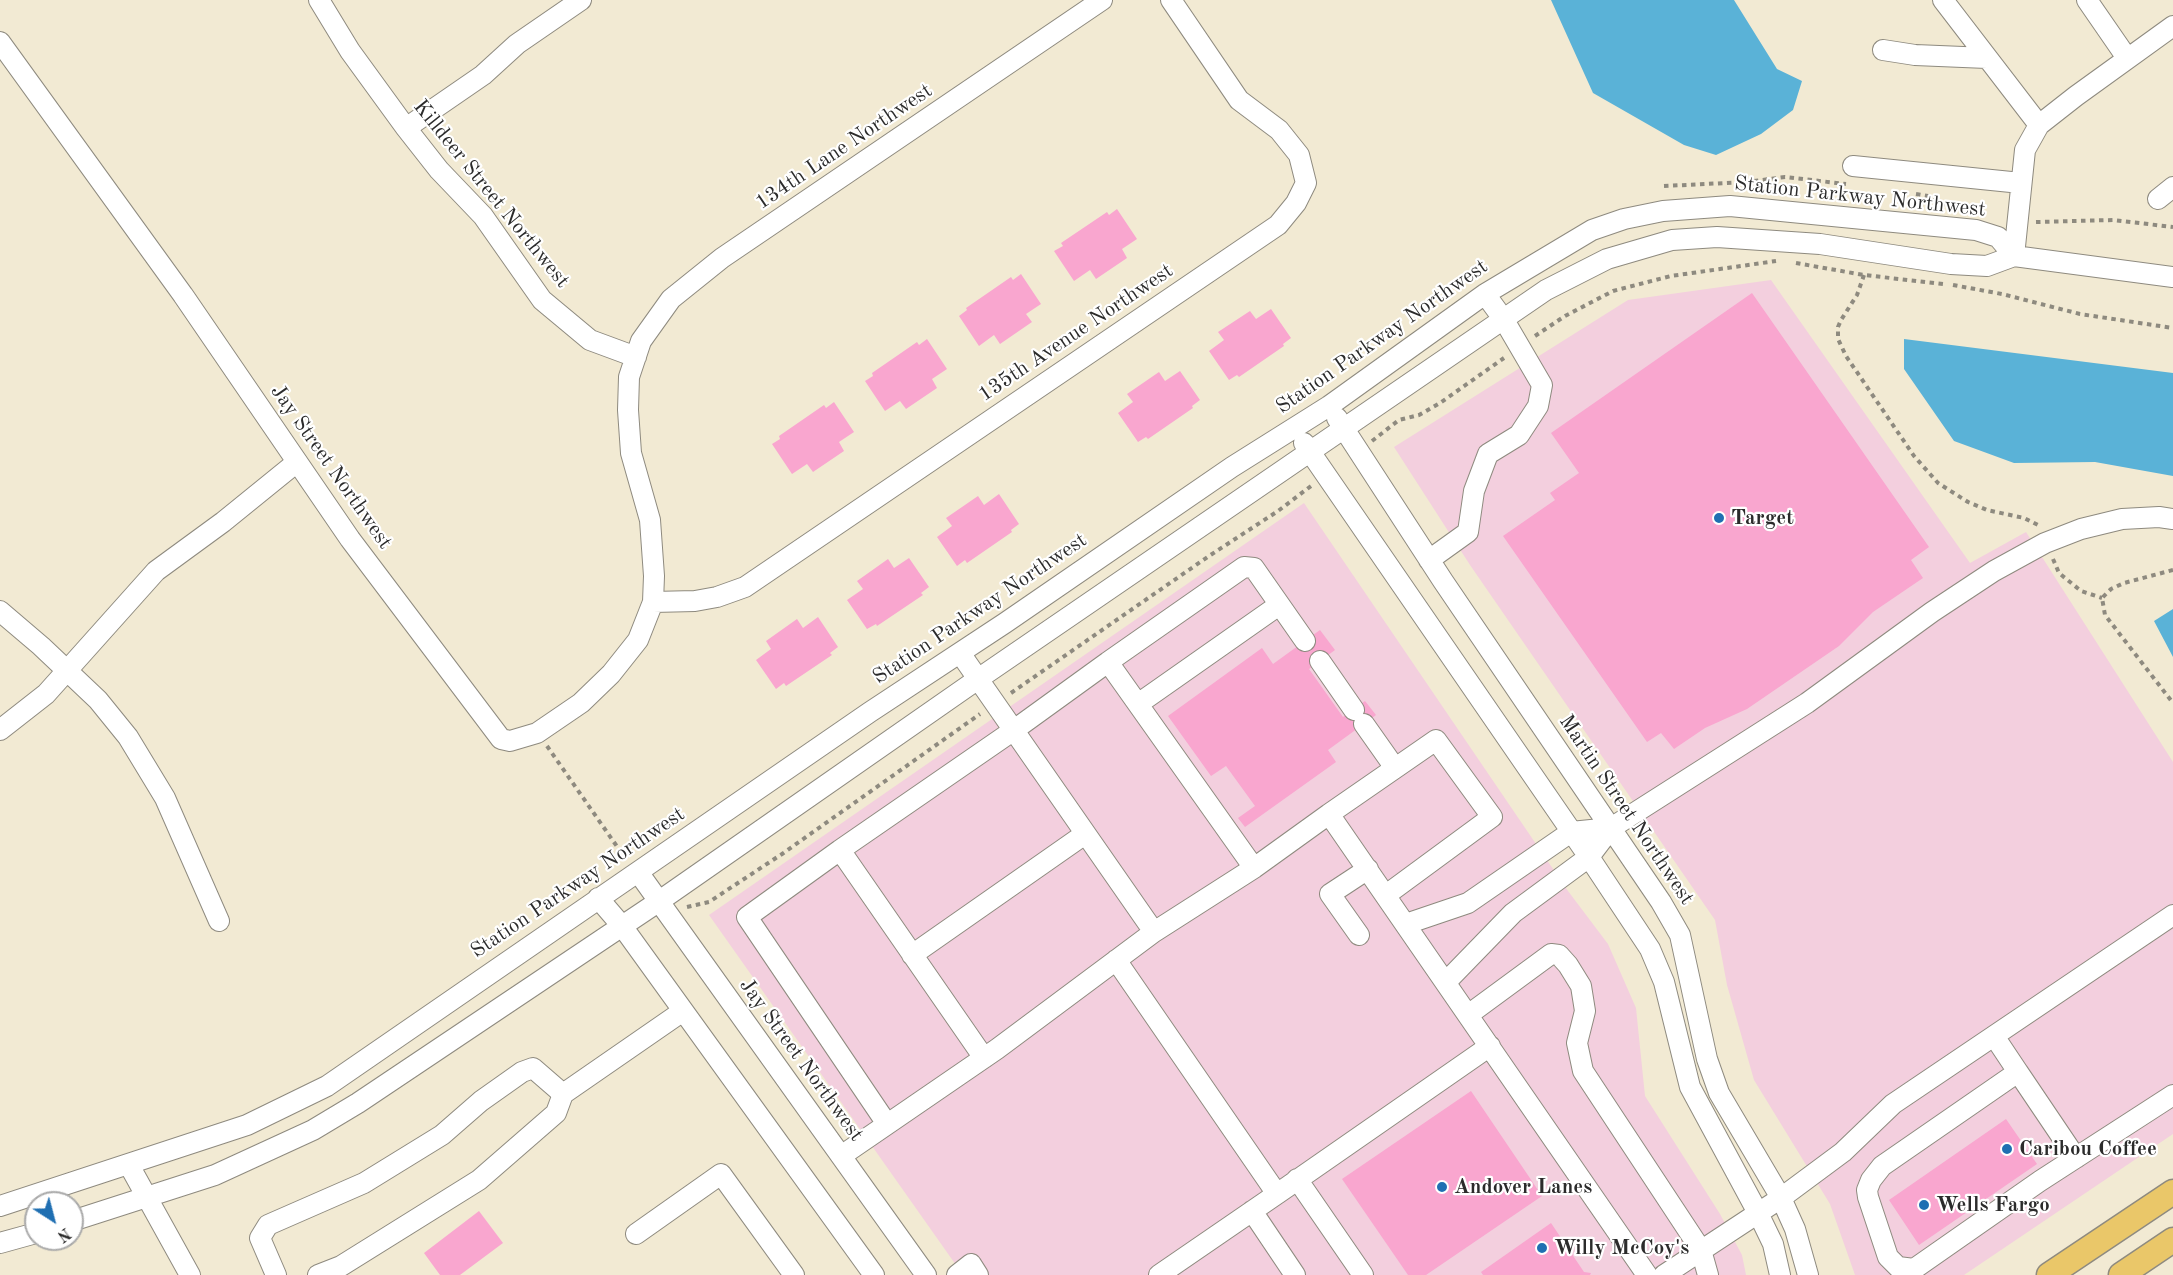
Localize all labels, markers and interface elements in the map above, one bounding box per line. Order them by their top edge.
street label: 134th Lane Northwest [751,78,937,216]
street label: Killdeer Street Northwest [407,95,575,293]
street label: Station Parkway Northwest [1733,171,1987,223]
street label: Station Parkway Northwest [1271,254,1493,420]
street label: 135th Avenue Northwest [974,258,1178,408]
street label: Jay Street Northwest [265,380,397,554]
place label: Target [1731,505,1794,531]
marker: Target [1712,511,1726,525]
street label: Station Parkway Northwest [868,528,1092,690]
street label: Martin Street Northwest [1553,710,1699,910]
street label: Station Parkway Northwest [466,802,690,964]
street label: Jay Street Northwest [733,974,869,1146]
place label: Caribou Coffee [2019,1136,2157,1162]
marker: Caribou Coffee [2000,1142,2014,1156]
place label: Andover Lanes [1454,1174,1592,1200]
marker: Andover Lanes [1435,1180,1449,1194]
north arrow [24,1191,84,1251]
place label: Wells Fargo [1936,1192,2050,1218]
marker: Wells Fargo [1917,1198,1931,1212]
text: N [54,1224,73,1244]
place label: Willy McCoy's [1554,1235,1689,1261]
marker: Willy McCoy's [1535,1241,1549,1255]

